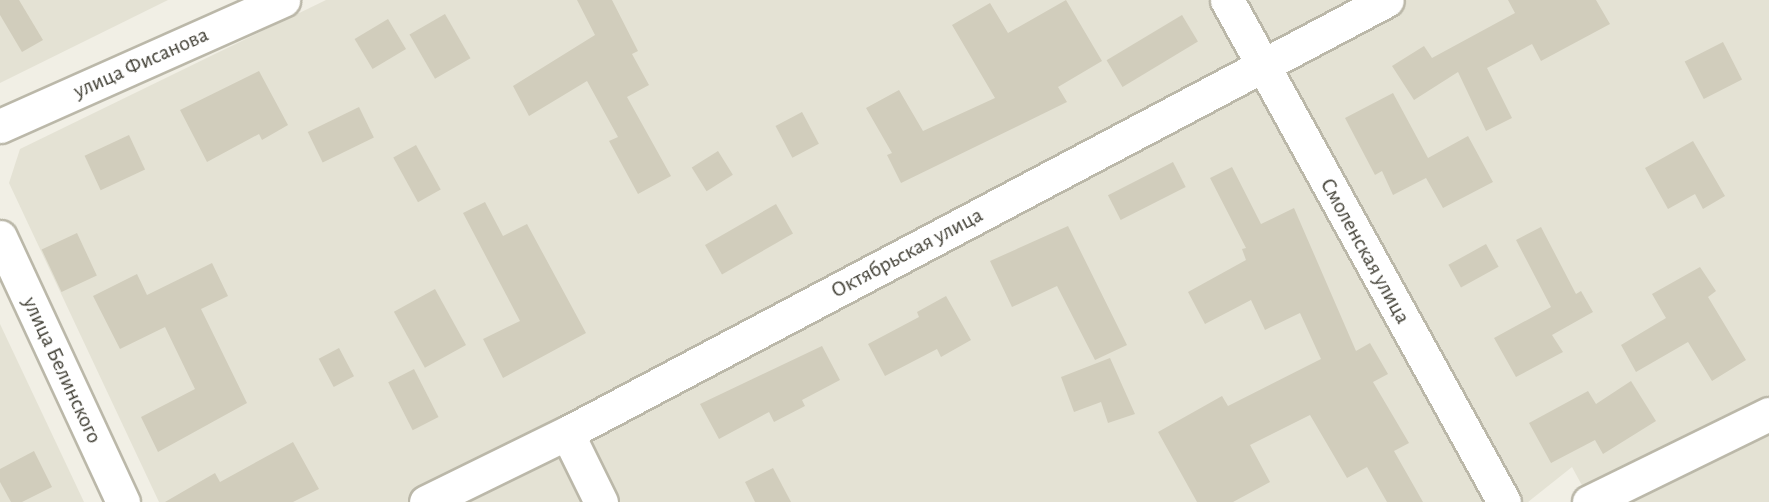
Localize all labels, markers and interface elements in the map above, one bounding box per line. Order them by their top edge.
street label: улица Фисанова [69,21,213,105]
street label: Смоленская улица [1314,174,1416,328]
street label: Октябрьская улица [826,202,988,304]
street label: улица Белинского [17,293,107,447]

